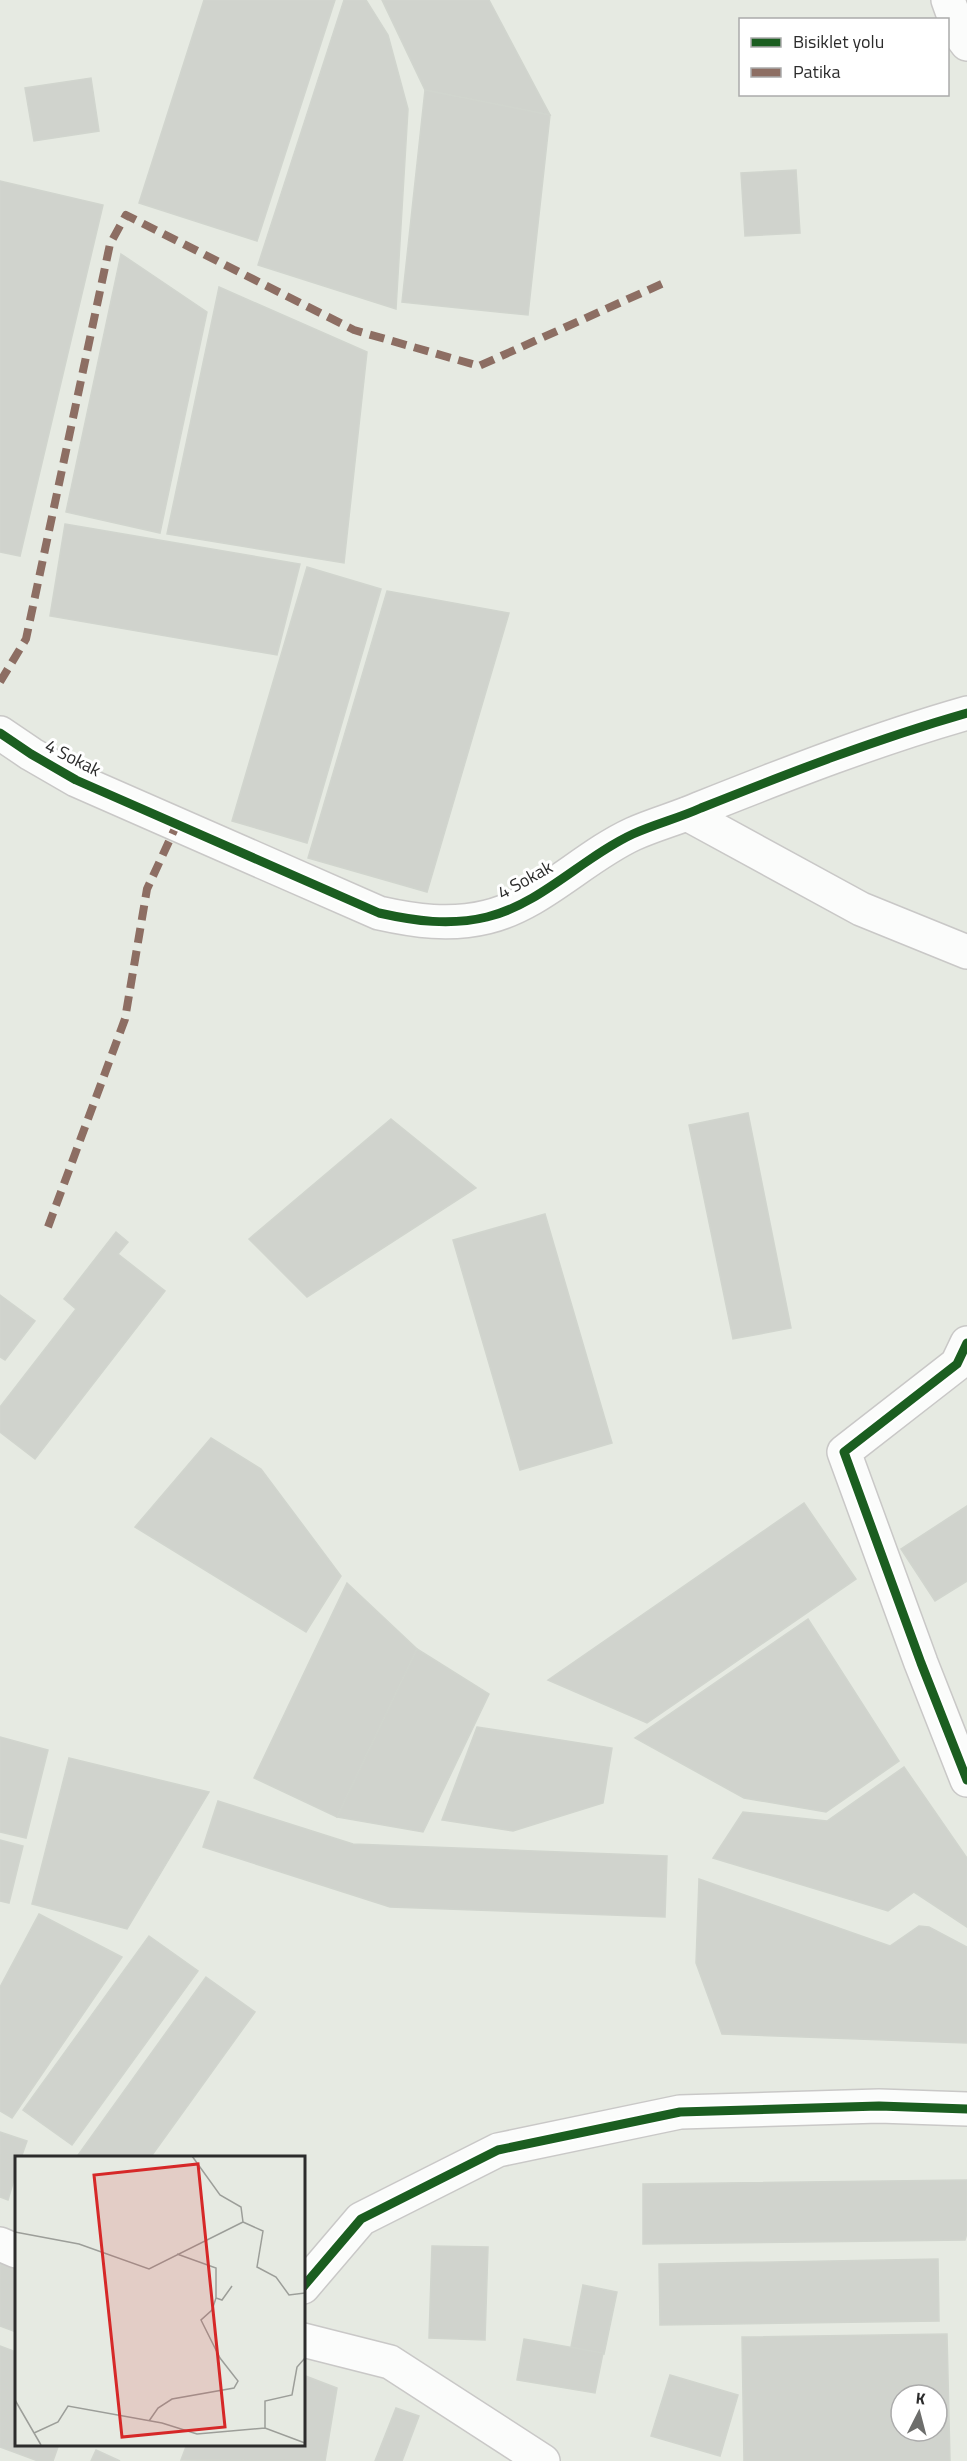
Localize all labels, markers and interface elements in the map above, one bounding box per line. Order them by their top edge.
legend [739,18,949,96]
text: Bisiklet yolu [793,28,884,55]
text: Patika [793,58,840,85]
street label: 4 Sokak [41,732,106,783]
street label: 4 Sokak [492,853,558,906]
inset map [15,2156,304,2446]
north arrow [889,2383,949,2443]
text: K [915,2386,927,2411]

